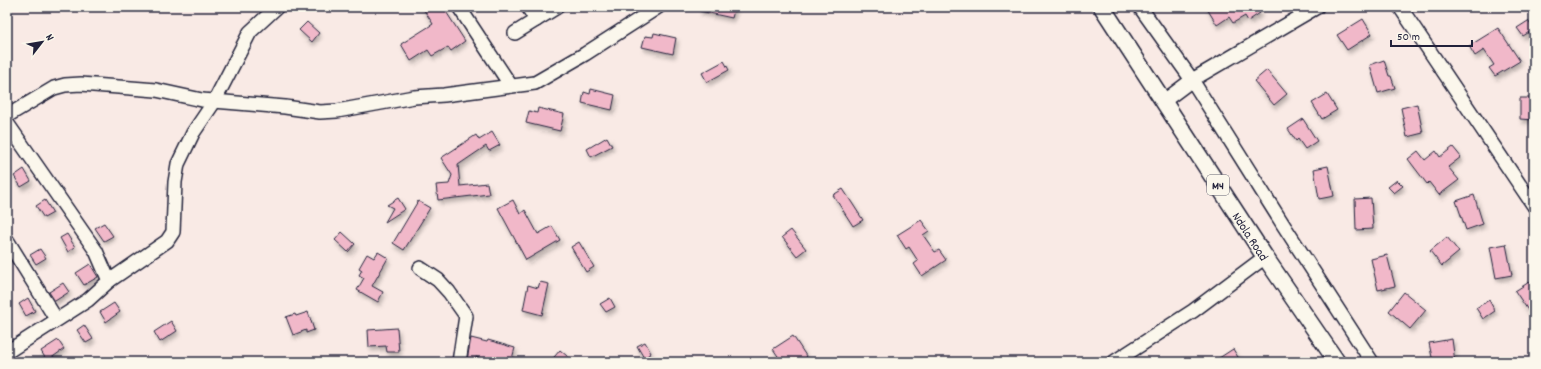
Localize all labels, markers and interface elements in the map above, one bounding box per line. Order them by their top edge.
north arrow [22,22,62,62]
scale bar [1391,22,1472,48]
text: 50 m [1397,29,1420,46]
text: N [41,31,57,45]
road number: M4 [1207,175,1229,195]
street label: Ndola Road [1226,209,1272,266]

